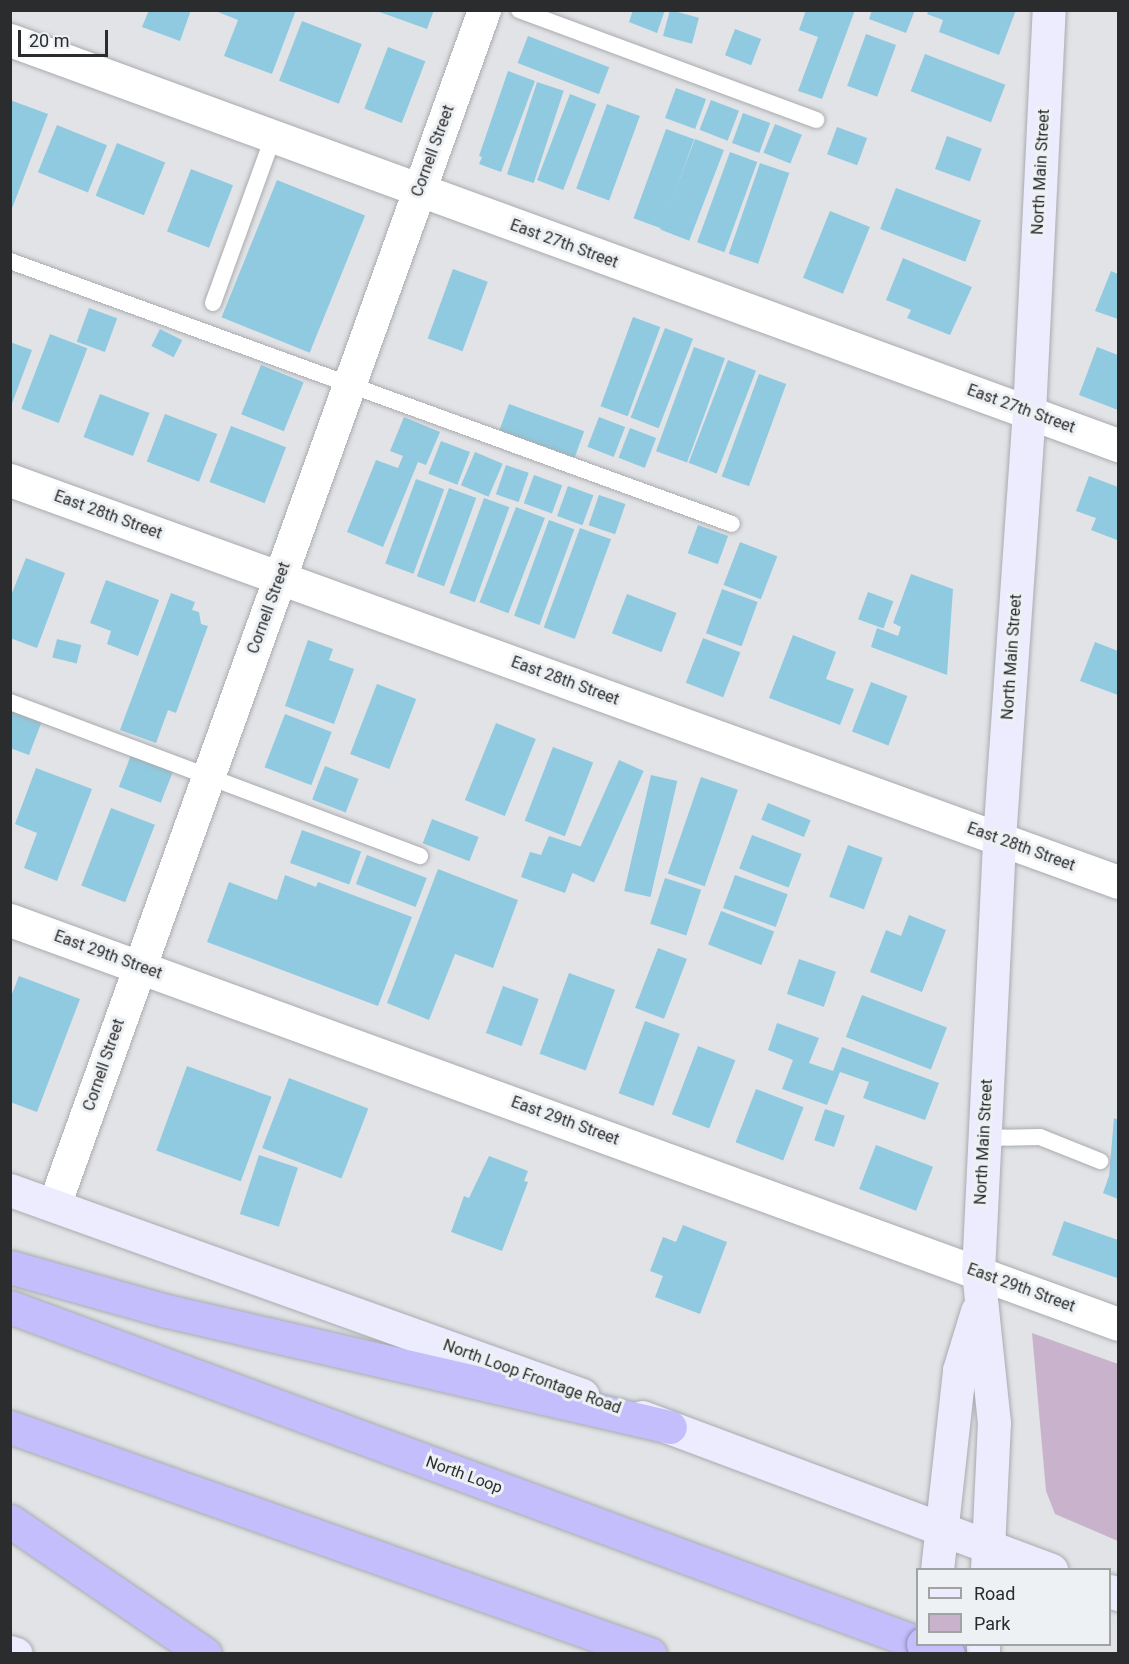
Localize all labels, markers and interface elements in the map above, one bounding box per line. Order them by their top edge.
scale bar [21,18,111,56]
text: 20 m [29,30,69,51]
street label: Cornell Street [408,102,458,200]
street label: North Main Street [1028,109,1054,235]
street label: East 27th Street [507,216,621,272]
street label: East 27th Street [964,381,1078,437]
street label: East 28th Street [51,487,165,543]
street label: Cornell Street [244,559,294,657]
street label: North Main Street [998,594,1026,720]
street label: East 28th Street [508,653,622,709]
street label: East 28th Street [964,819,1078,875]
street label: East 29th Street [51,927,165,983]
street label: Cornell Street [79,1016,129,1114]
street label: North Main Street [971,1079,997,1205]
street label: East 29th Street [508,1093,622,1149]
street label: East 29th Street [964,1260,1078,1316]
street label: North Loop Frontage Road [440,1336,624,1418]
street label: North Loop [423,1452,505,1498]
legend [916,1568,1111,1646]
text: Road [974,1583,1015,1604]
text: Park [974,1613,1010,1634]

